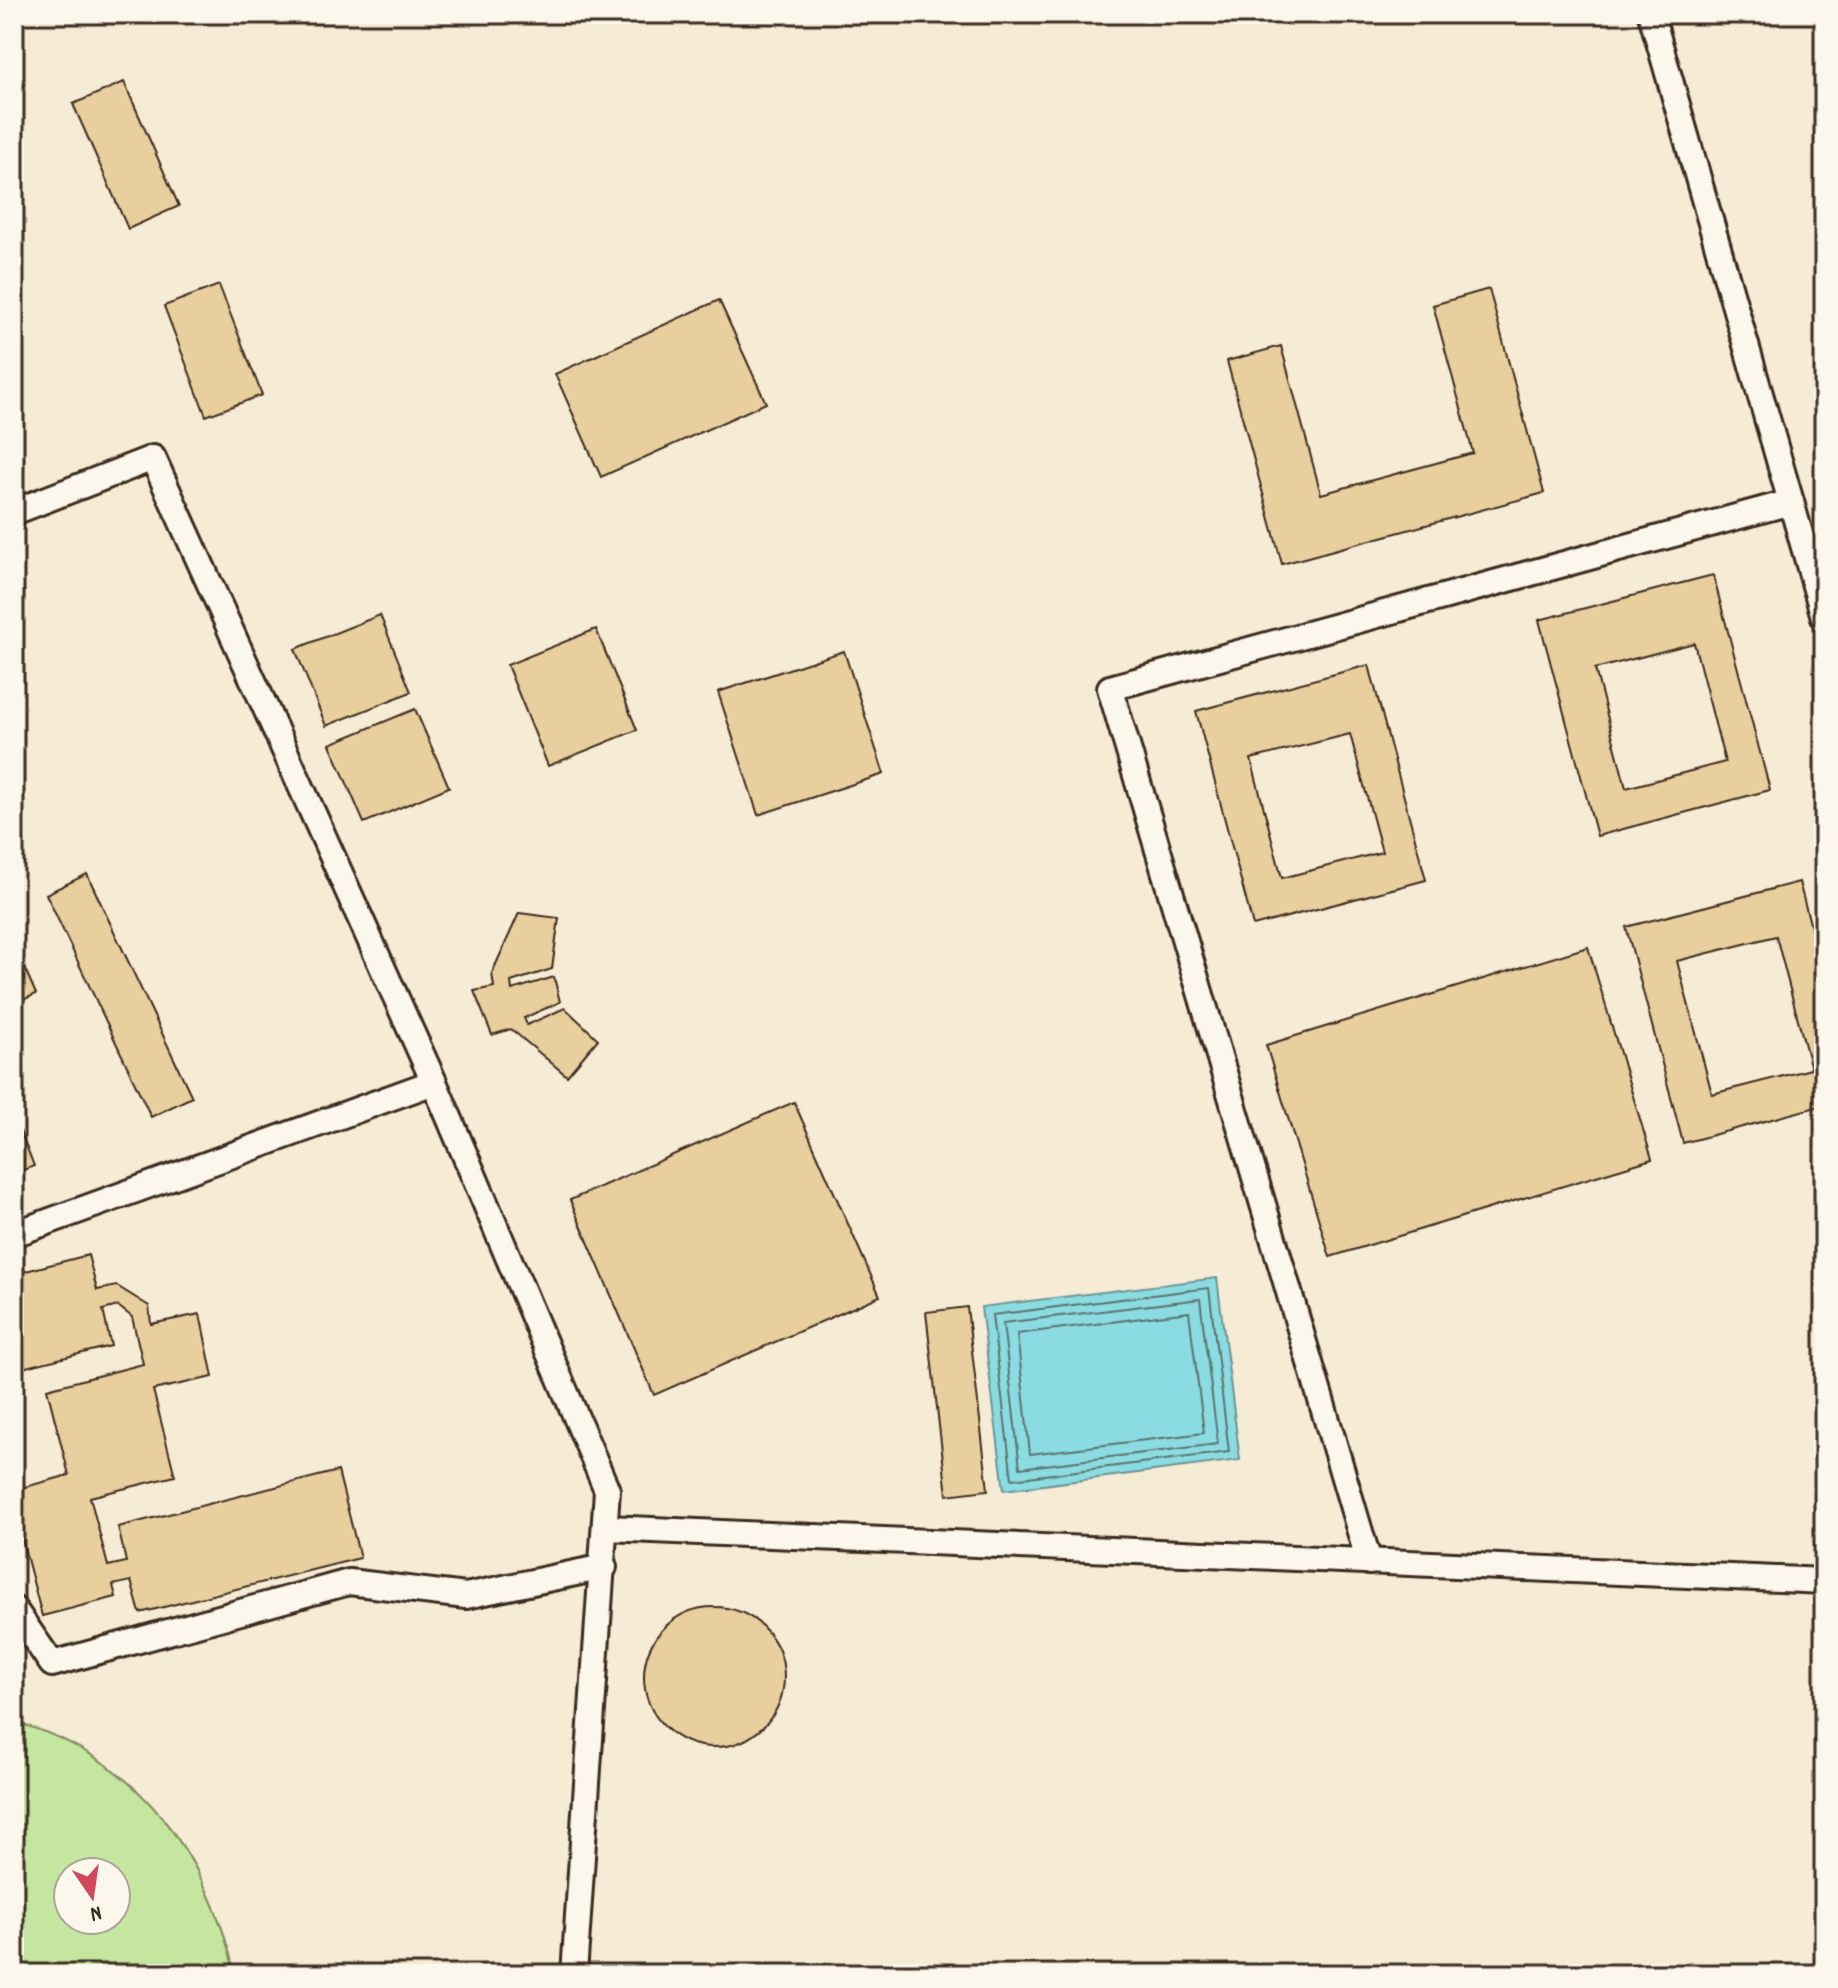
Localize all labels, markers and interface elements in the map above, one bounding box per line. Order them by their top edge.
north arrow [52,1856,132,1936]
text: N [87,1896,104,1928]

